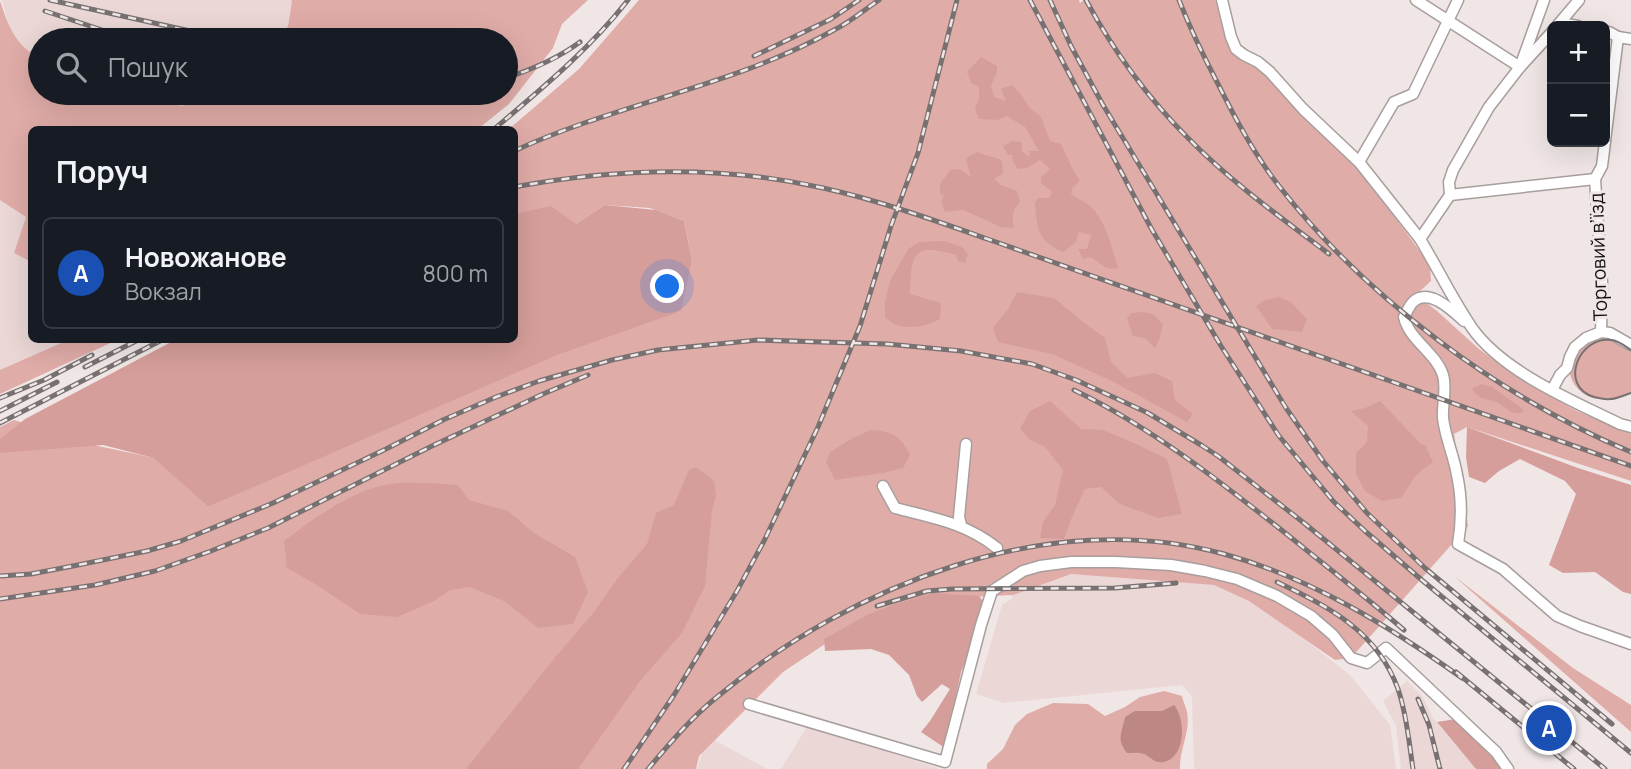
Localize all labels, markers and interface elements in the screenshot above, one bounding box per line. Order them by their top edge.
map controls [1547,21,1610,147]
button: + [1547,21,1610,84]
search box [28,28,518,105]
icon: search [52,48,90,86]
text: Пошук [108,49,188,85]
button: − [1547,84,1610,147]
text: Поруч [56,151,148,192]
street label: Торговий в’їзд [1583,192,1613,322]
text: Новожанове [125,239,287,275]
text: A [73,257,89,289]
text: 800 m [422,257,488,289]
your location [650,269,684,303]
text: Вокзал [125,275,202,307]
pin: A [1526,702,1572,754]

